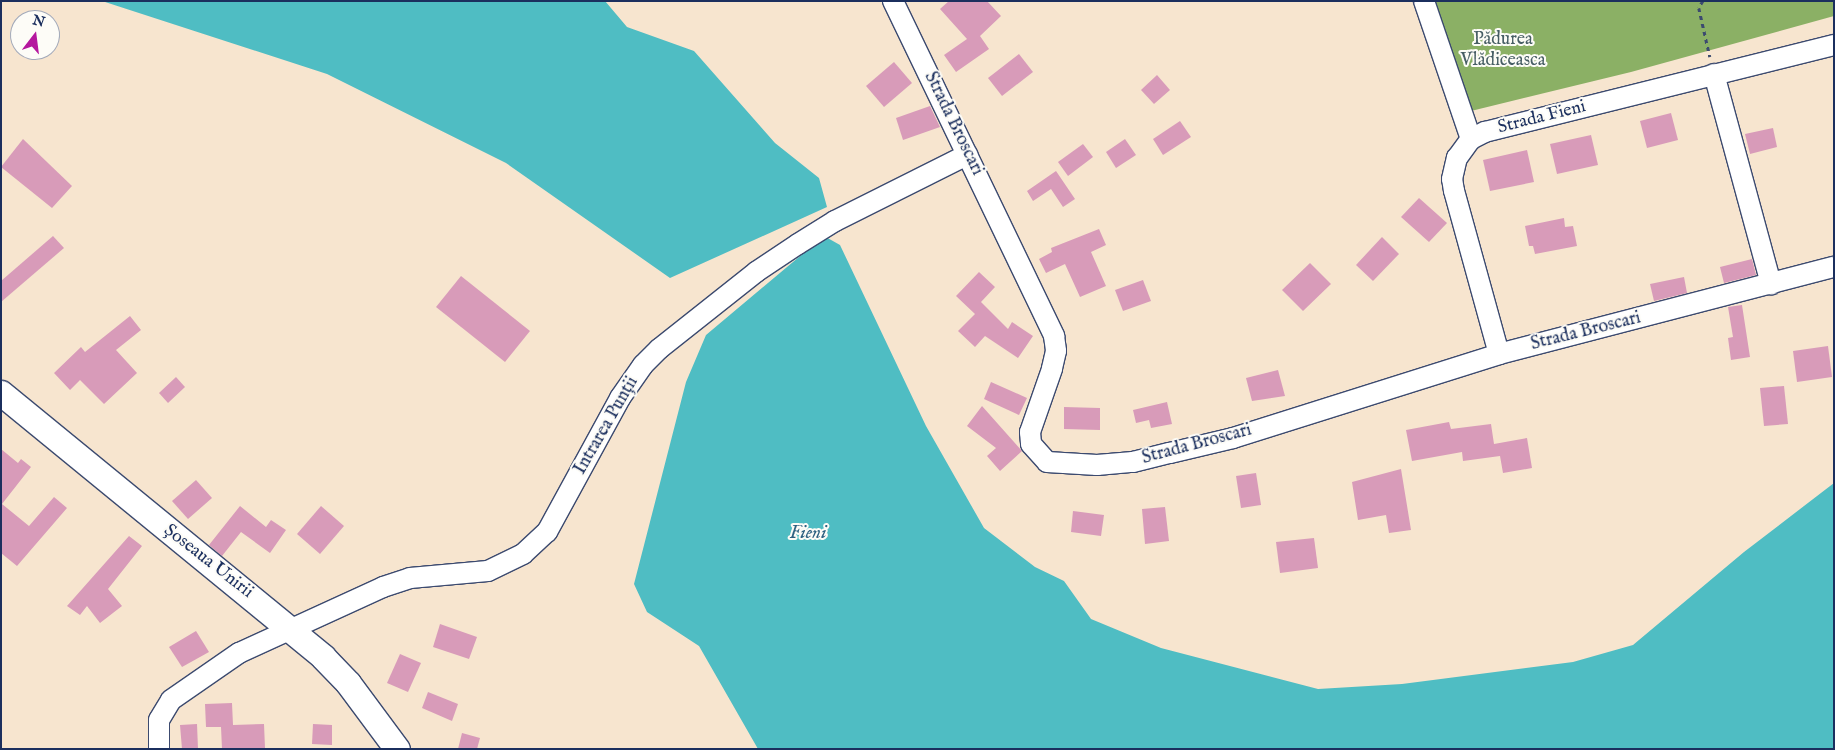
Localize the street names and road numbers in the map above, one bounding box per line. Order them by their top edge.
street label: Strada Broscari [919,69,987,179]
street label: Strada Fieni [1496,97,1588,139]
street label: Strada Broscari [1529,308,1643,356]
street label: Intrarea Punții [570,373,644,479]
street label: Strada Broscari [1140,420,1254,470]
street label: Șoseaua Unirii [159,520,257,604]

